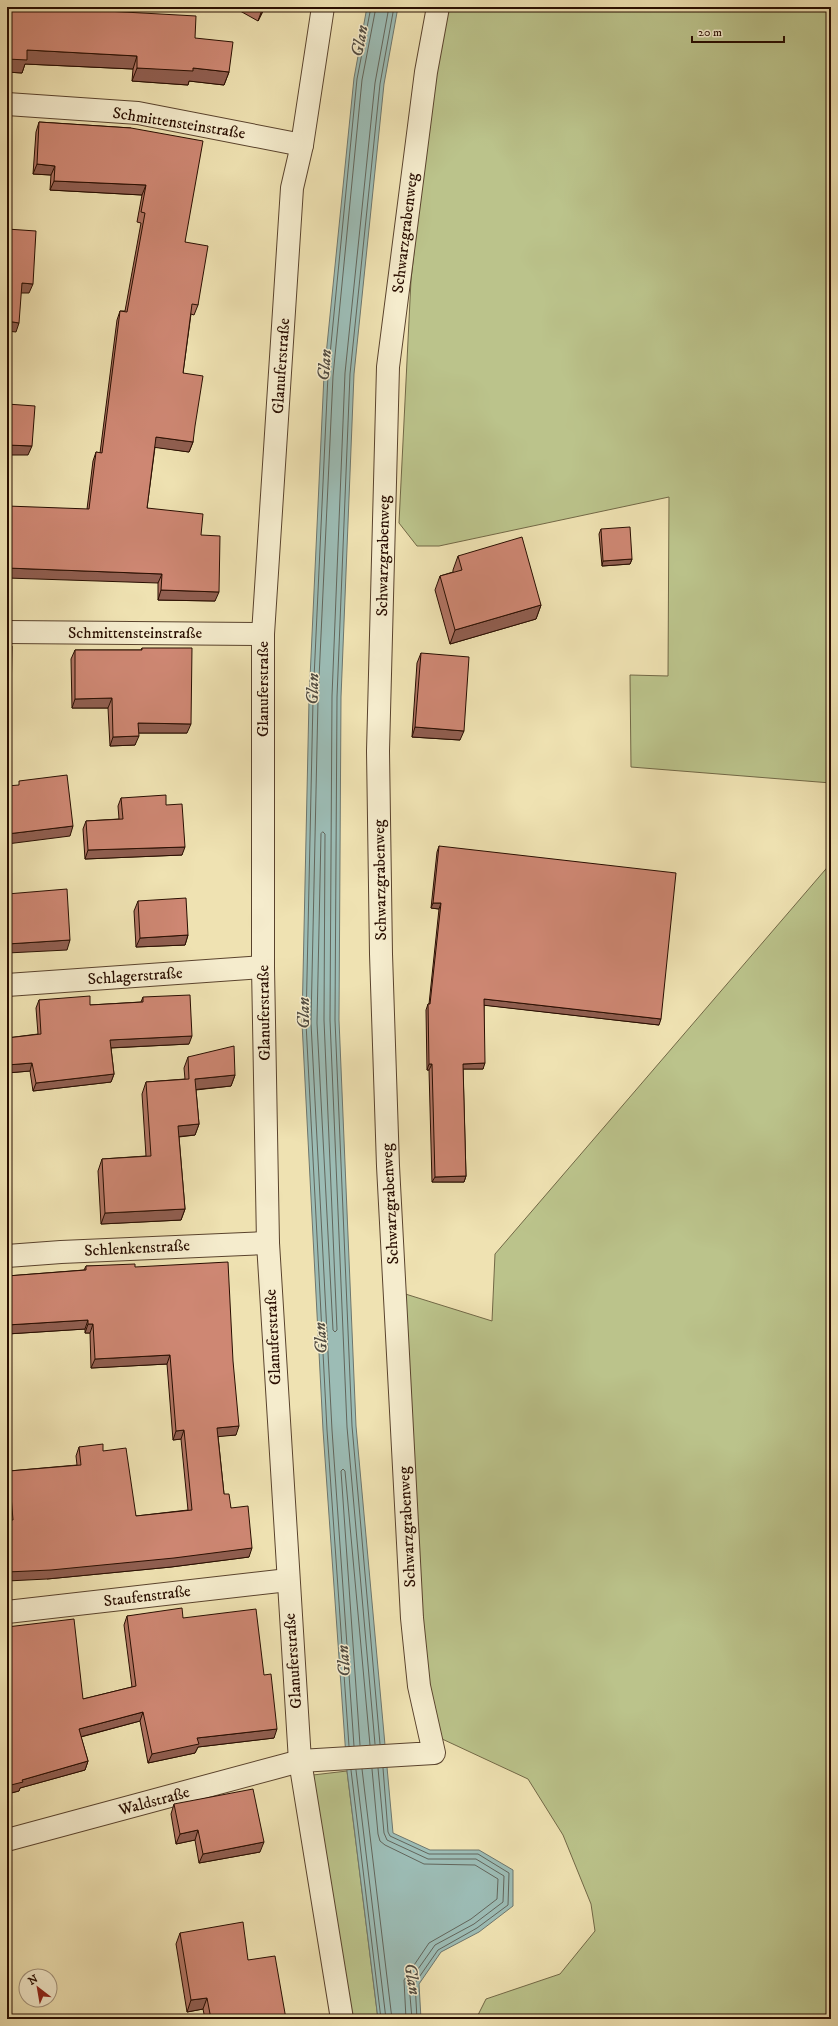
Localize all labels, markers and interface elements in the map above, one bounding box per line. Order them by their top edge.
scale bar [692,18,784,44]
water label: Glan [346,23,374,59]
text: 20 m [698,25,722,40]
street label: Schmittensteinstraße [111,103,247,143]
street label: Schwarzgrabenweg [388,172,422,294]
street label: Glanuferstraße [268,317,294,415]
water label: Glan [313,348,337,382]
street label: Schwarzgrabenweg [372,495,394,617]
street label: Schmittensteinstraße [68,623,202,643]
street label: Glanuferstraße [253,641,273,737]
water label: Glan [301,672,325,705]
street label: Schwarzgrabenweg [369,819,391,941]
street label: Schlagerstraße [87,963,184,989]
street label: Glanuferstraße [253,964,275,1061]
water label: Glan [293,997,315,1029]
street label: Schwarzgrabenweg [377,1143,403,1265]
street label: Schlenkenstraße [84,1235,191,1261]
street label: Glanuferstraße [260,1288,285,1385]
water label: Glan [309,1321,333,1354]
street label: Schwarzgrabenweg [394,1466,420,1588]
street label: Staufenstraße [102,1581,192,1611]
street label: Glanuferstraße [280,1612,306,1710]
water label: Glan [332,1644,356,1678]
street label: Waldstraße [115,1782,192,1820]
water label: Glan [399,1962,425,1997]
north arrow [18,1968,58,2008]
text: N [26,1972,41,1989]

